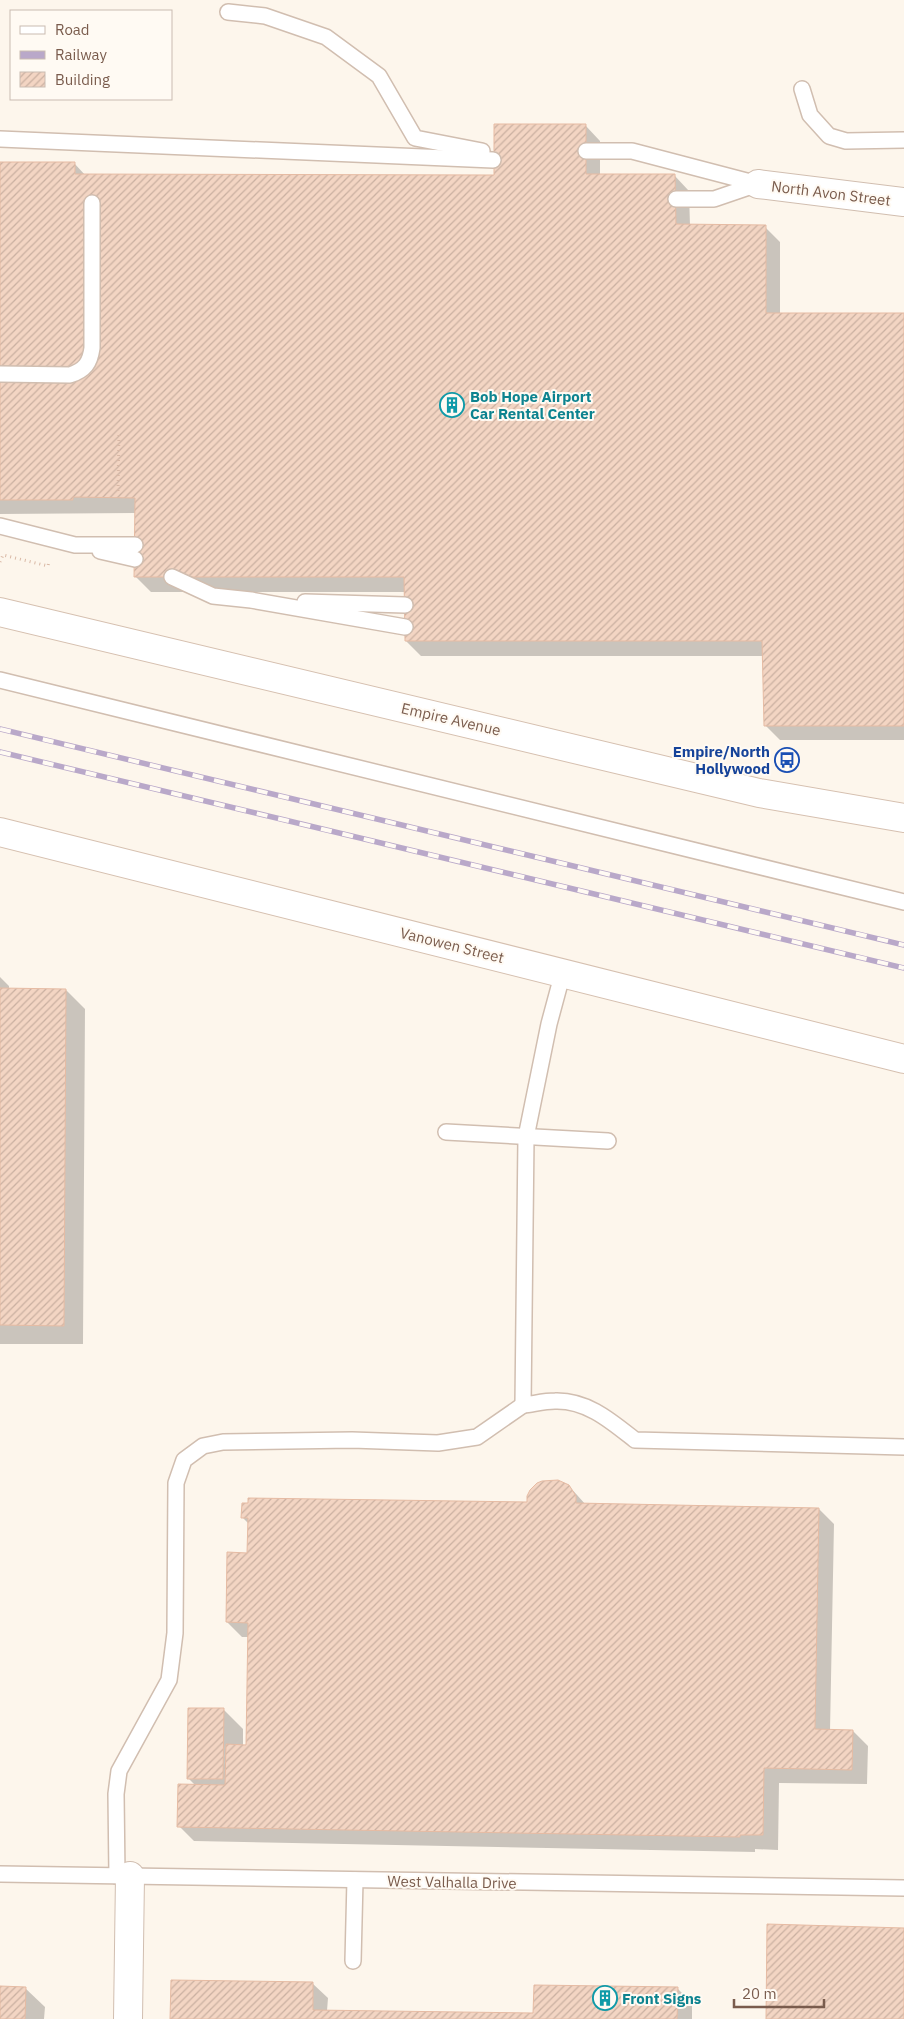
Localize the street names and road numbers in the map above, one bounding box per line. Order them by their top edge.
street label: North Avon Street [770,176,892,210]
street label: Empire Avenue [399,698,503,740]
street label: Vanowen Street [398,923,506,967]
street label: West Valhalla Drive [387,1871,517,1893]

